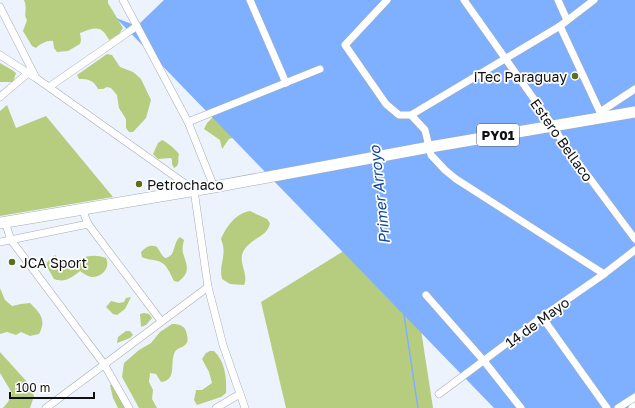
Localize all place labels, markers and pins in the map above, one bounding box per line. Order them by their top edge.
place label: iTec Paraguay [474,68,567,85]
marker: iTec Paraguay [570,71,580,81]
place label: Petrochaco [147,176,224,193]
marker: Petrochaco [134,179,144,189]
place label: JCA Sport [20,254,87,271]
marker: JCA Sport [7,257,17,267]

